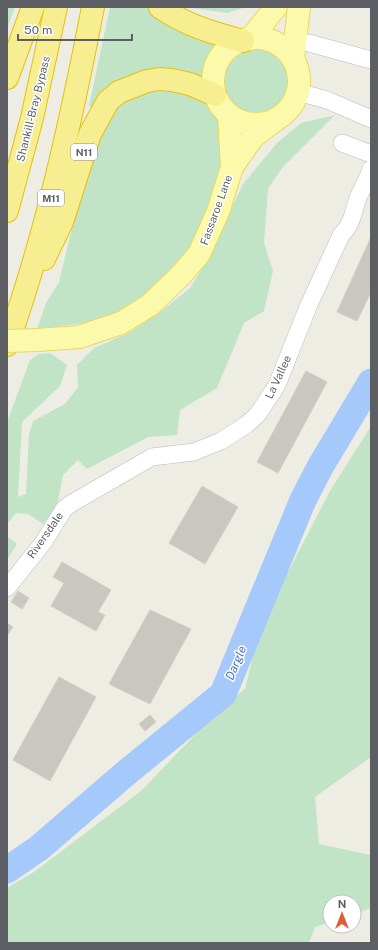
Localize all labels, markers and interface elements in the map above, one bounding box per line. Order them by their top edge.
scale bar [18,16,132,42]
text: 50 m [24,23,52,37]
street label: Shankill-Bray Bypass [14,55,52,163]
road number: N11 [71,144,97,160]
street label: Fassaroe Lane [198,173,234,247]
road number: M11 [38,190,64,206]
street label: La Vallee [263,353,293,401]
street label: Riversdale [25,510,65,560]
water label: Dargle [223,643,250,682]
north arrow [322,894,362,934]
text: N [338,898,346,910]

